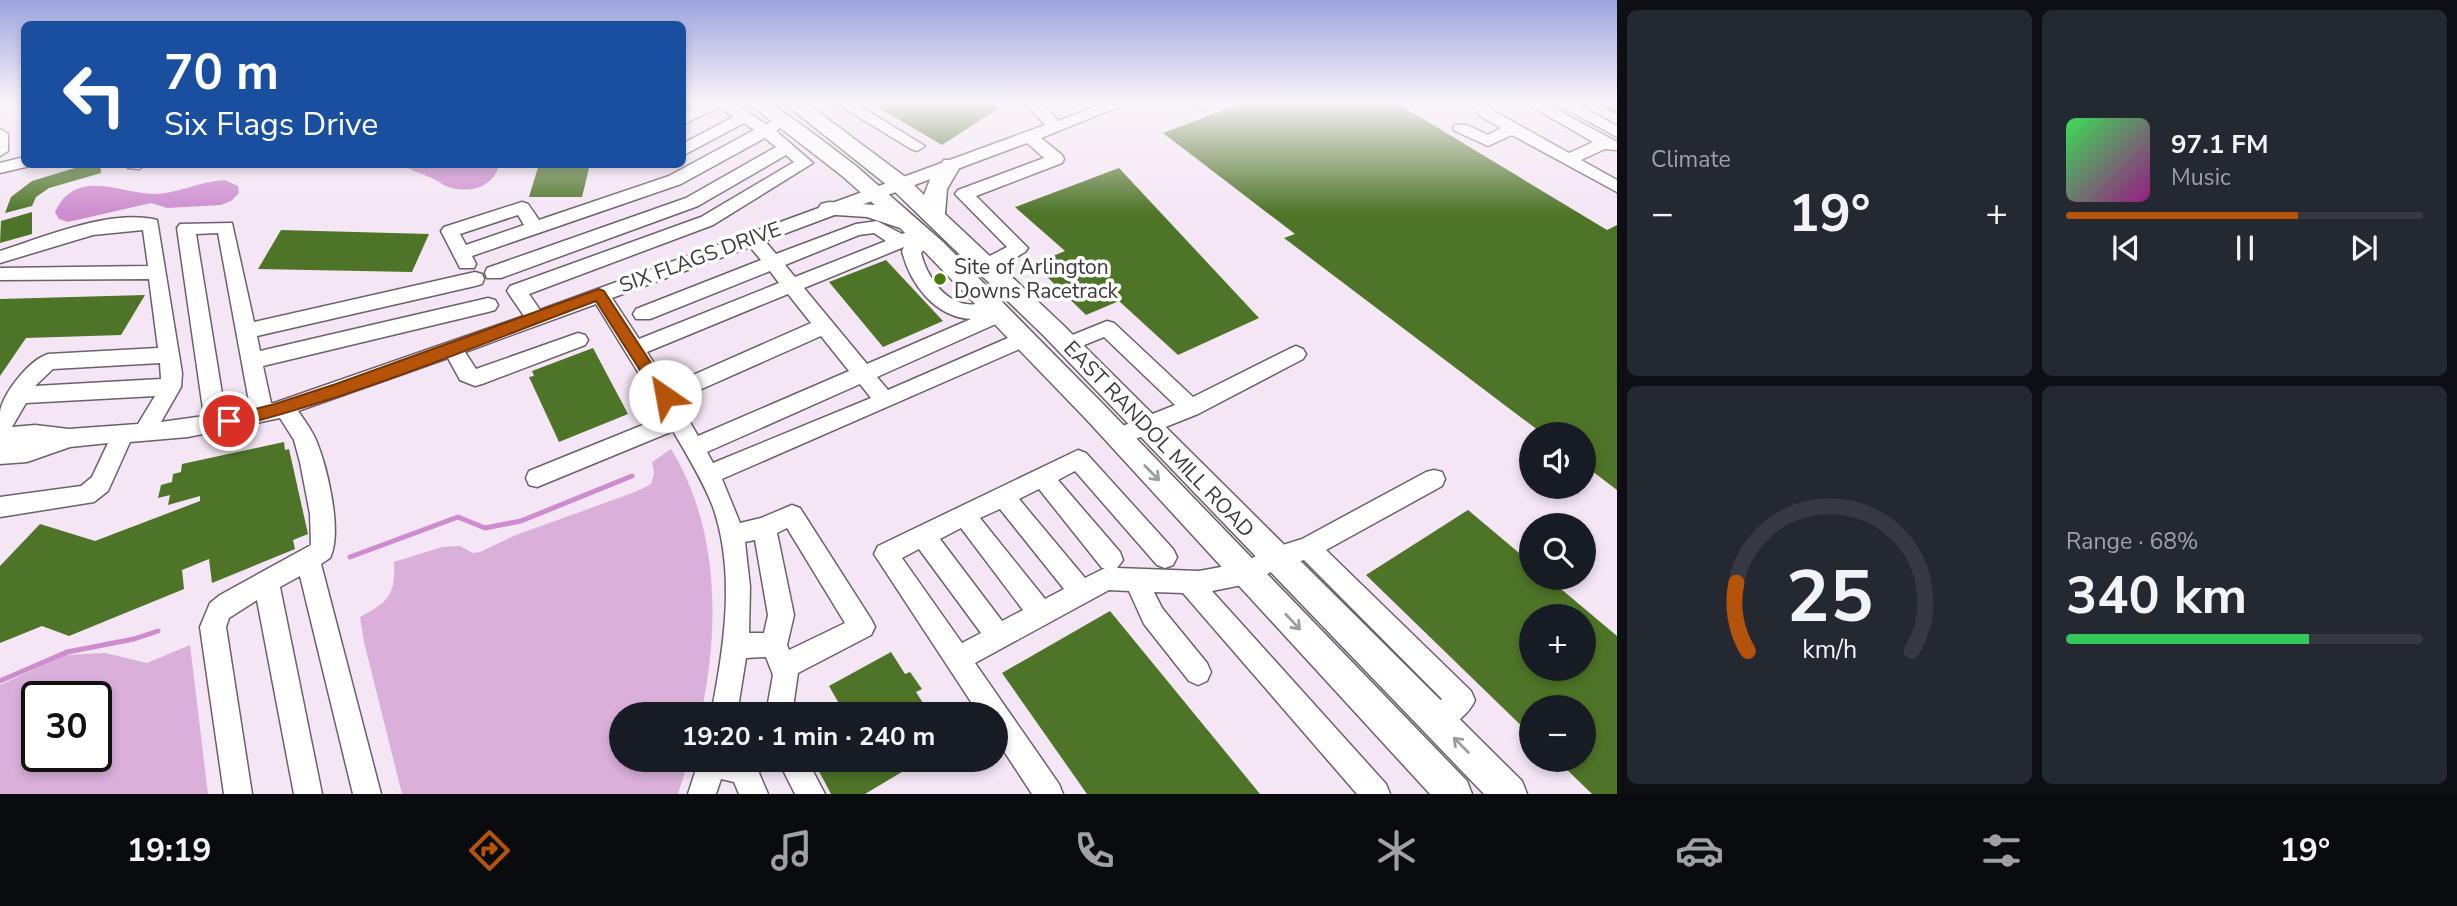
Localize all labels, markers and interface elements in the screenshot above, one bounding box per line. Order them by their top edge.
text: 70 m [164,39,279,106]
icon: left [49,49,140,140]
text: Six Flags Drive [164,103,378,146]
text: 97.1 FM [2171,127,2268,162]
text: Climate [1651,144,1731,175]
text: Music [2171,162,2231,193]
text: 19° [1788,178,1871,249]
text: − [1651,188,1674,239]
text: + [1985,188,2008,239]
street label: SIX FLAGS DRIVE [615,215,785,299]
icon: previous [2107,229,2145,267]
icon: pause [2226,229,2264,267]
icon: next [2345,229,2383,267]
place label: Site of Arlington Downs Racetrack [954,253,1119,305]
marker: Site of Arlington Downs Racetrack [932,271,948,287]
street label: EAST RANDOL MILL ROAD [1058,335,1260,543]
position arrow [628,359,702,433]
pin [199,391,259,451]
icon: arrive [210,402,248,440]
map controls [1519,422,1596,772]
button: sound [1519,422,1596,499]
one-way arrow [1144,464,1160,482]
button: search [1519,513,1596,590]
text: Range · 68% [2066,526,2198,557]
text: 25 [1786,547,1873,647]
text: 340 km [2066,560,2247,631]
button: + [1519,604,1596,681]
one-way arrow [1285,614,1302,631]
text: km/h [1802,633,1857,667]
speed limit sign: 30 [21,681,112,772]
button: − [1519,695,1596,772]
text: 19:20 · 1 min · 240 m [682,719,935,754]
one-way arrow [1453,737,1470,754]
icon: directions [465,826,514,875]
icon: music [767,826,816,875]
icon: phone [1070,826,1119,875]
icon: climate [1372,826,1421,875]
icon: car [1675,826,1724,875]
icon: filters [1977,826,2026,875]
text: 19:19 [127,829,211,872]
text: 19° [2280,829,2330,872]

